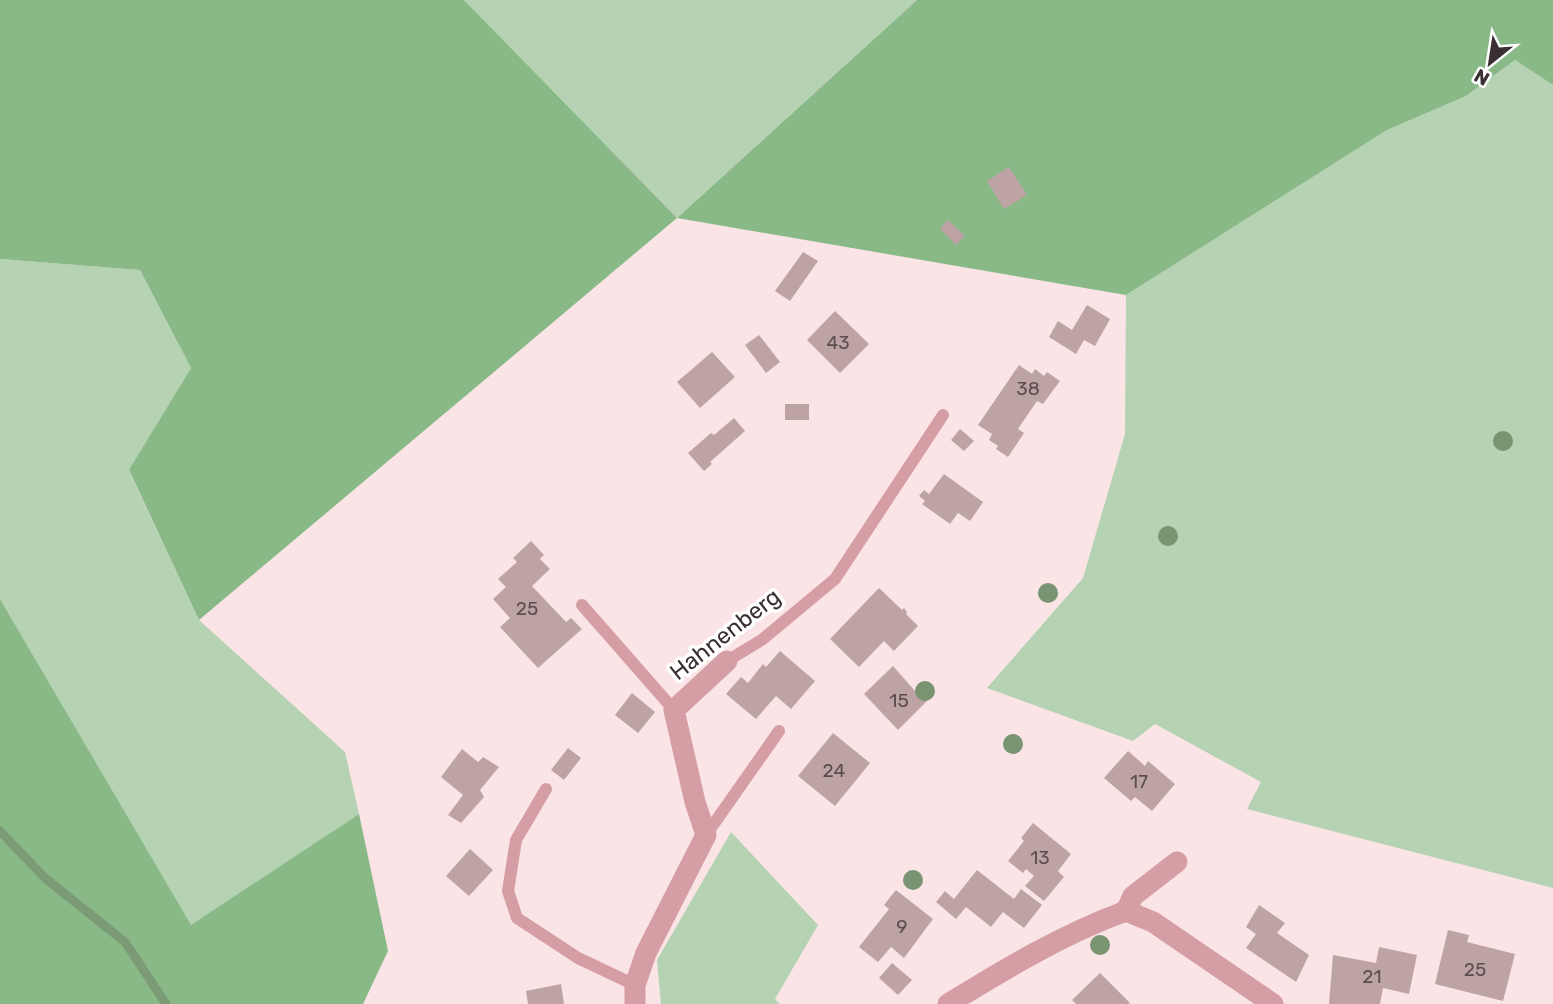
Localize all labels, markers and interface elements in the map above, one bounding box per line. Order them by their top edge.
north arrow [1455,28,1525,98]
text: N [1470,64,1493,91]
house number: 43 [826,331,850,354]
house number: 38 [1016,377,1040,400]
street label: Hahnenberg [664,582,786,686]
house number: 25 [516,597,538,620]
house number: 15 [889,689,909,712]
house number: 24 [823,759,846,782]
house number: 17 [1130,770,1148,793]
house number: 13 [1030,846,1050,869]
house number: 9 [896,915,908,938]
house number: 25 [1464,958,1486,981]
house number: 21 [1362,965,1382,988]

